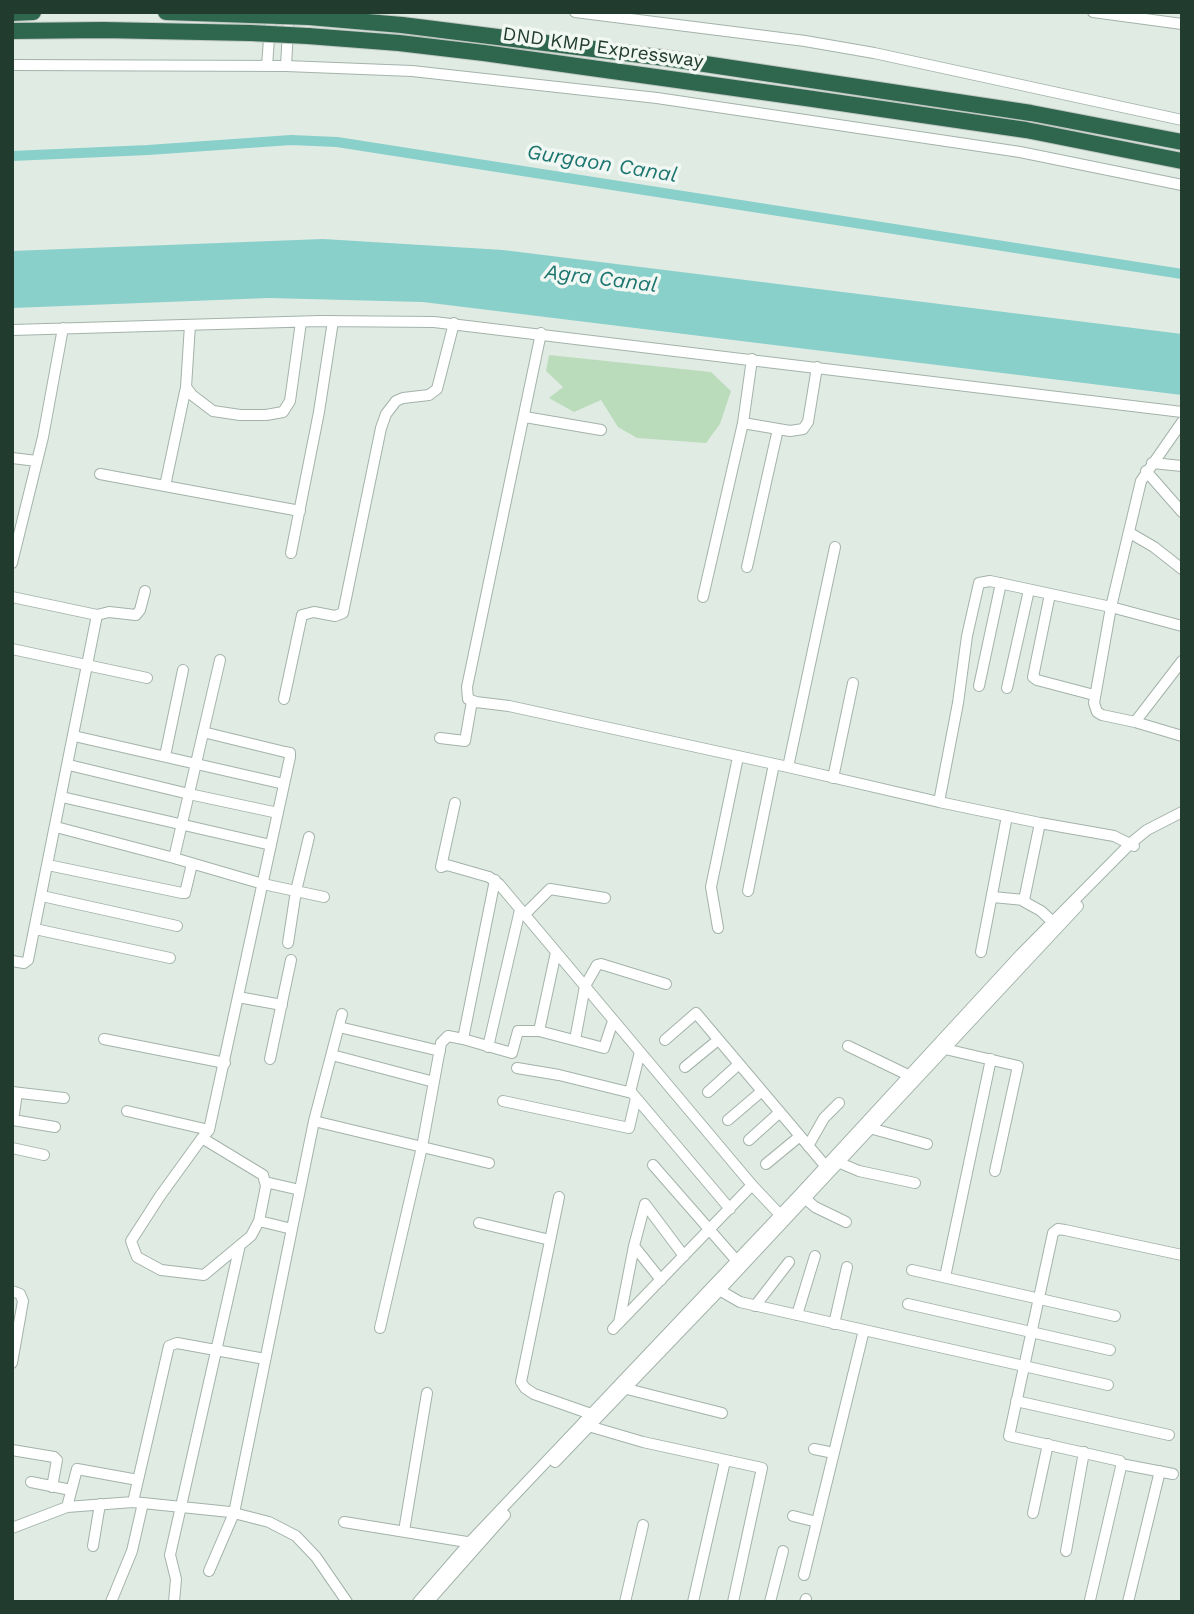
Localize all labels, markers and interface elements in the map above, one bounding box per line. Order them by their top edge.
street label: DND KMP Expressway [501,23,705,73]
water label: Gurgaon Canal [525,140,679,188]
water label: Agra Canal [543,260,659,298]

